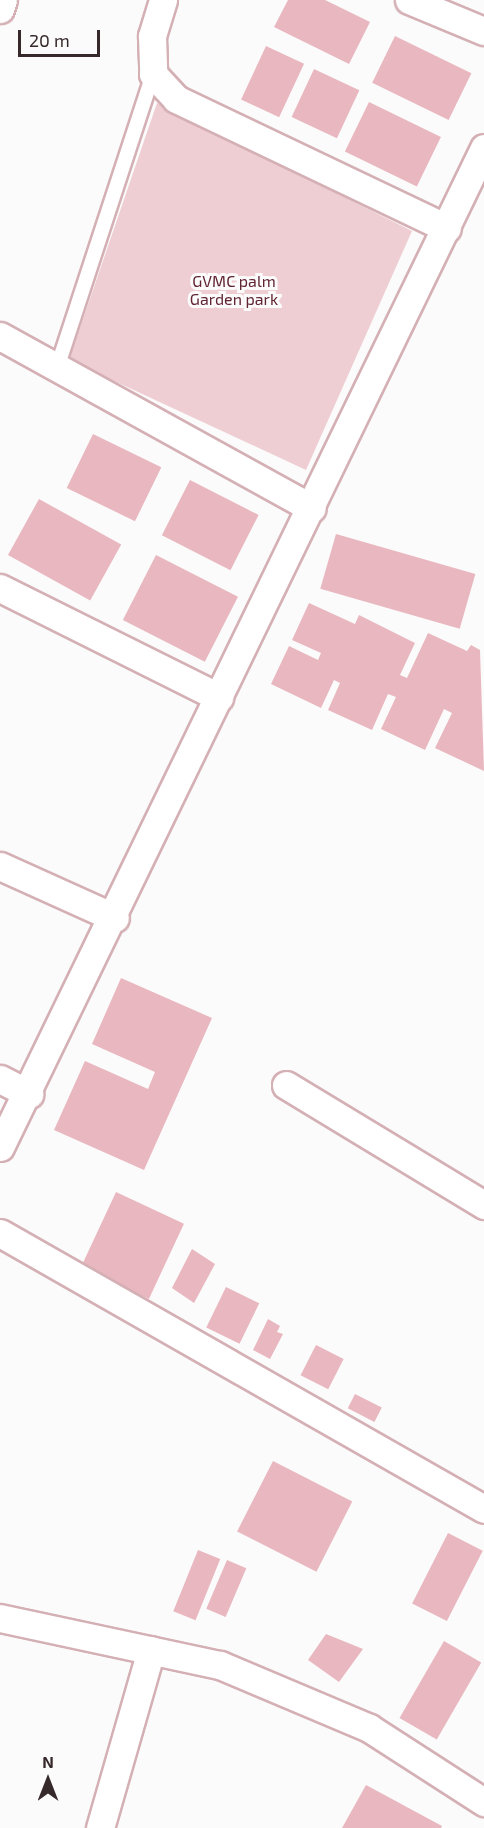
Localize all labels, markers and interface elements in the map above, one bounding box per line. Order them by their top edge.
scale bar [21,18,104,56]
text: 20 m [29,29,70,51]
park label: GVMC palm Garden park [190,271,278,309]
north arrow [18,1750,78,1810]
text: N [42,1752,54,1771]

